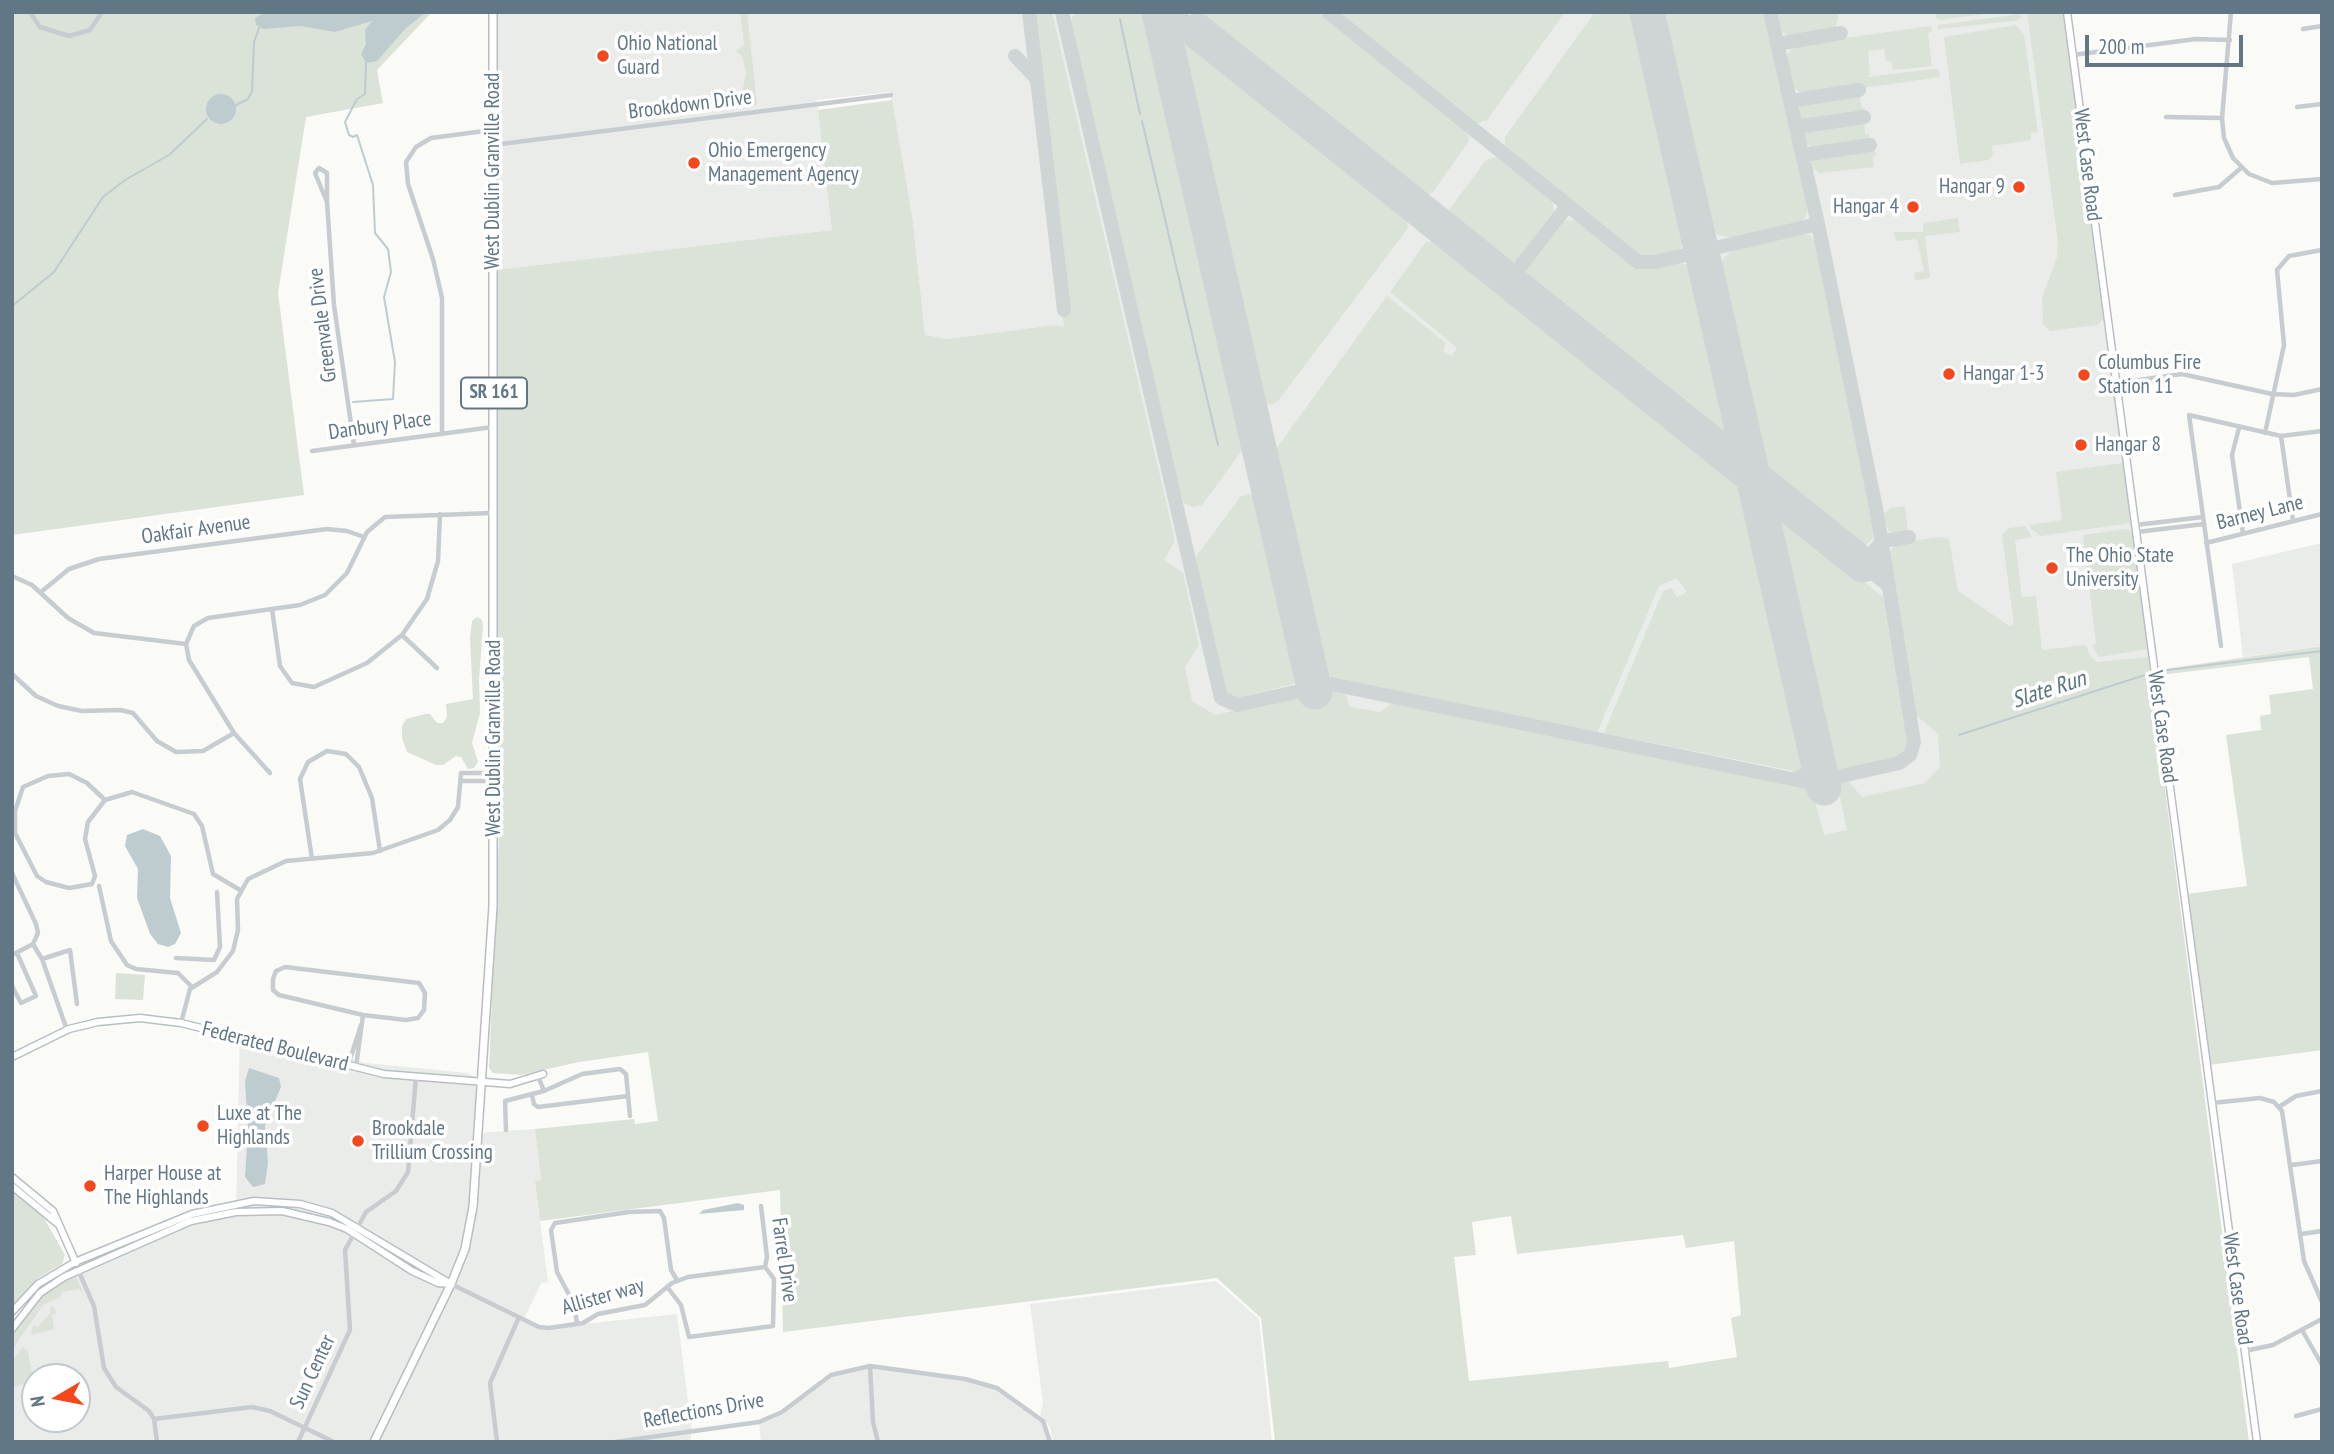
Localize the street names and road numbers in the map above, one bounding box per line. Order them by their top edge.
street label: West Dublin Granville Road [480,73,506,269]
street label: Brookdown Drive [627,85,753,125]
street label: West Case Road [2068,107,2106,223]
street label: Greenvale Drive [303,266,343,384]
road number: SR 161 [461,378,527,408]
street label: Danbury Place [327,406,433,446]
street label: Barney Lane [2214,490,2306,536]
street label: Oakfair Avenue [140,510,252,550]
street label: West Dublin Granville Road [481,640,507,836]
street label: West Case Road [2142,669,2182,785]
street label: Federated Boulevard [199,1017,351,1077]
street label: Farrel Drive [766,1216,802,1304]
street label: West Case Road [2217,1231,2257,1347]
street label: Allister way [559,1273,647,1321]
street label: Sun Center [285,1331,341,1413]
street label: Reflections Drive [642,1388,766,1434]

